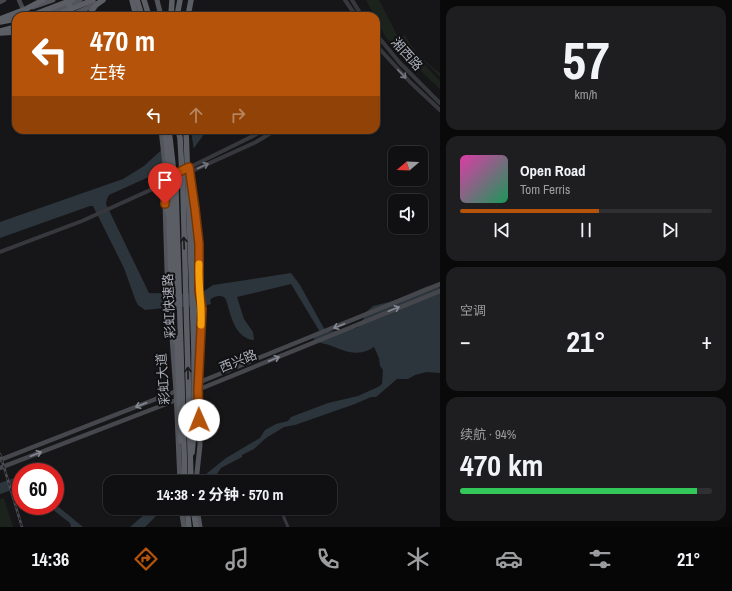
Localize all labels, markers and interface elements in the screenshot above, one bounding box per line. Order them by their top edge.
text: 470 m [90,22,155,60]
text: 57 [562,25,610,95]
icon: left [24,28,76,80]
street label: 湘西路 [388,34,426,74]
text: 左转 [90,60,126,85]
one-way arrow [397,69,407,79]
text: km/h [574,86,598,103]
icon: left [143,104,165,126]
icon: ahead [185,104,207,126]
icon: right [227,104,249,126]
north arrow [388,146,428,186]
map controls [388,146,428,234]
text: Open Road [520,160,586,181]
one-way arrow [197,162,209,169]
pin [148,163,182,204]
icon: arrive [154,169,176,191]
text: Tom Ferris [520,181,570,198]
button: sound [388,194,428,234]
icon: previous [491,219,513,241]
icon: pause [575,219,597,241]
icon: next [659,219,681,241]
one-way arrow [181,237,188,250]
street label: 彩虹快速路 [159,273,179,339]
text: 空调 [460,302,486,319]
one-way arrow [387,305,399,313]
text: 21° [566,321,606,361]
one-way arrow [334,322,346,330]
text: − [460,326,471,356]
text: + [701,326,712,356]
street label: 西兴路 [217,346,259,376]
street label: 彩虹大道 [153,352,173,406]
one-way arrow [267,354,279,362]
one-way arrow [184,367,192,380]
position arrow [178,399,220,441]
one-way arrow [135,402,147,410]
text: 续航 · 94% [460,426,516,443]
text: 470 km [460,445,543,485]
one-way arrow [30,450,42,458]
speed limit sign: 60 [12,463,64,515]
text: 14:38 · 2 分钟 · 570 m [156,484,284,505]
icon: directions [132,545,160,573]
icon: music [223,545,251,573]
icon: phone [314,545,342,573]
icon: climate [404,545,432,573]
icon: car [495,545,523,573]
icon: filters [586,545,614,573]
text: 14:36 [31,547,69,572]
text: 21° [677,547,701,572]

